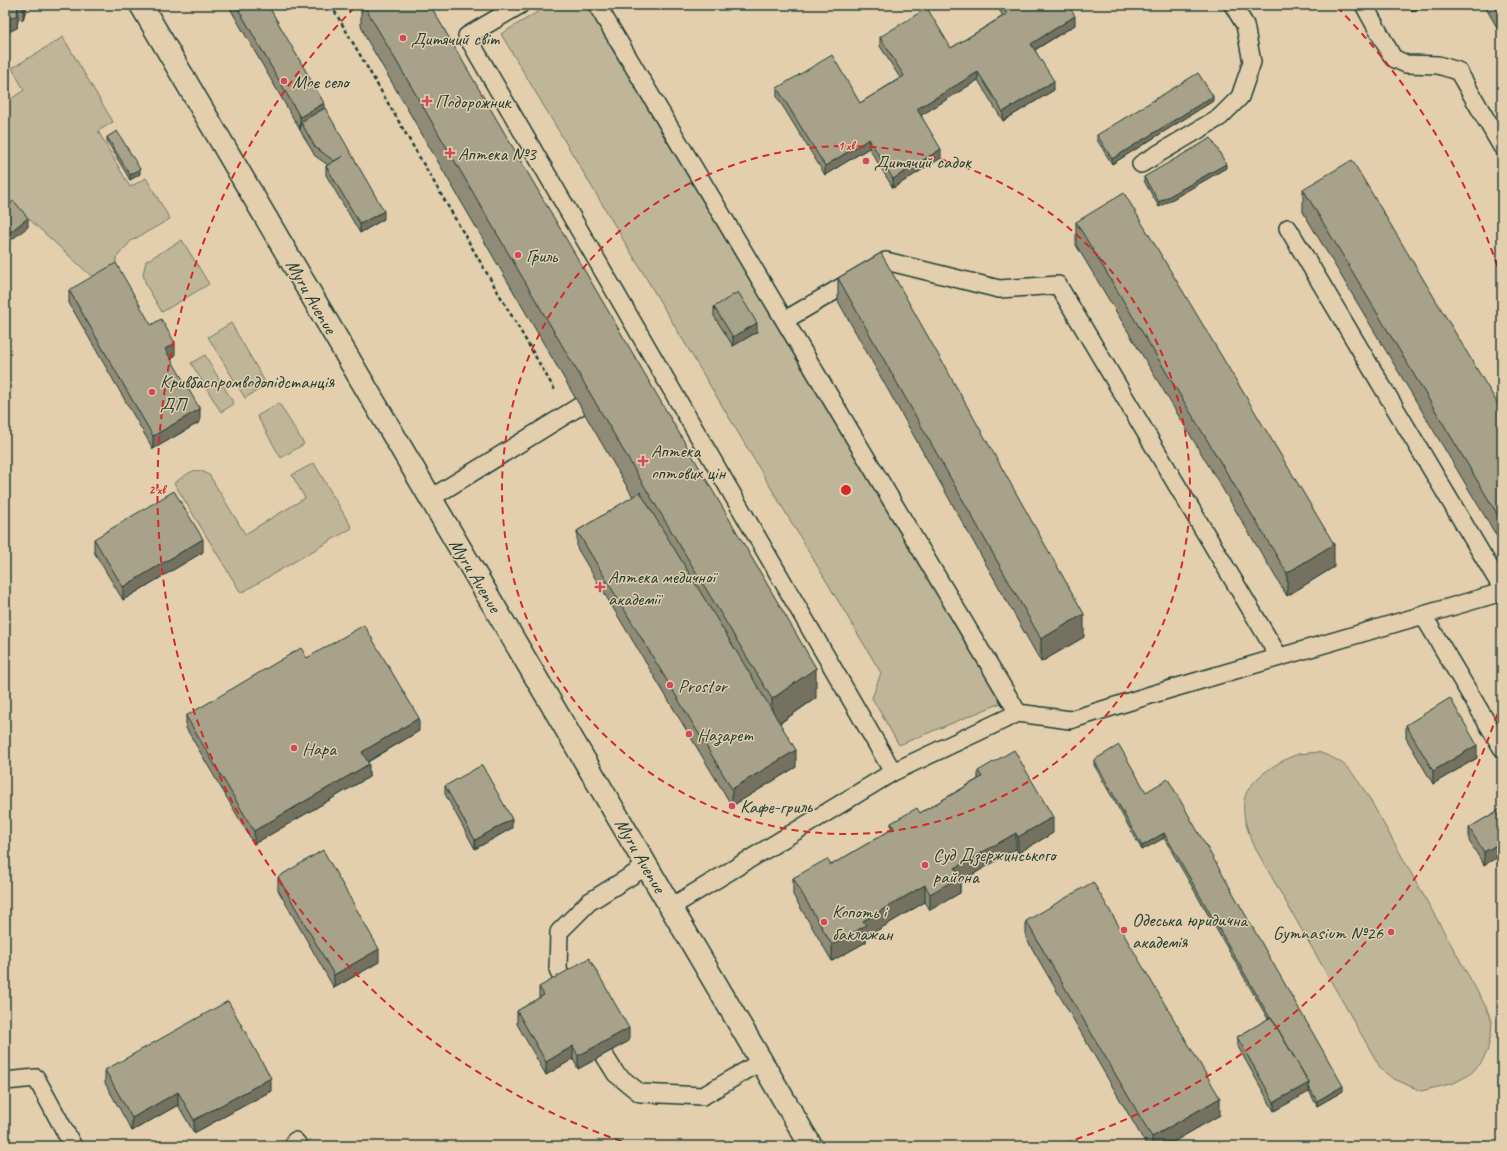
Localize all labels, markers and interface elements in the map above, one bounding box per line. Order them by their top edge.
place label: Дитячий світ [411,27,500,51]
marker: Дитячий світ [398,33,408,43]
place label: Моє село [292,70,351,94]
marker: Моє село [279,76,289,86]
place label: Подорожник [435,90,513,114]
marker: Подорожник [422,96,432,106]
text: 1 хв [838,138,856,154]
place label: Аптека №3 [458,142,537,166]
marker: Аптека №3 [445,148,455,158]
place label: Дитячий садок [874,150,972,174]
marker: Дитячий садок [861,156,871,166]
place label: Гриль [526,244,558,268]
marker: Гриль [513,250,523,260]
street label: Myru Avenue [280,255,343,340]
place label: Кривбаспромводопідстанція ДП [160,370,335,416]
marker: Кривбаспромводопідстанція ДП [147,387,157,397]
place label: Аптека оптових цін [651,439,727,485]
marker: Аптека оптових цін [638,456,648,466]
text: 2 хв [149,482,167,498]
centre of rings [839,483,853,497]
street label: Myru Avenue [444,534,508,618]
place label: Аптека медичної академії [608,565,719,611]
marker: Аптека медичної академії [595,582,605,592]
place label: Prostor [678,674,729,698]
marker: Prostor [665,680,675,690]
place label: Назарет [697,723,754,747]
marker: Назарет [684,729,694,739]
place label: Нара [302,737,337,761]
marker: Нара [289,743,299,753]
place label: Кафе-гриль [740,795,814,819]
marker: Кафе-гриль [727,801,737,811]
street label: Myru Avenue [609,814,672,899]
place label: Суд Дзержинського района [933,843,1058,889]
marker: Суд Дзержинського района [920,860,930,870]
place label: Копоть і баклажан [832,900,894,946]
place label: Одеська юридична академія [1132,908,1249,954]
marker: Копоть і баклажан [819,917,829,927]
place label: Gymnasium №26 [1273,921,1384,945]
marker: Одеська юридична академія [1119,925,1129,935]
marker: Gymnasium №26 [1386,927,1396,937]

